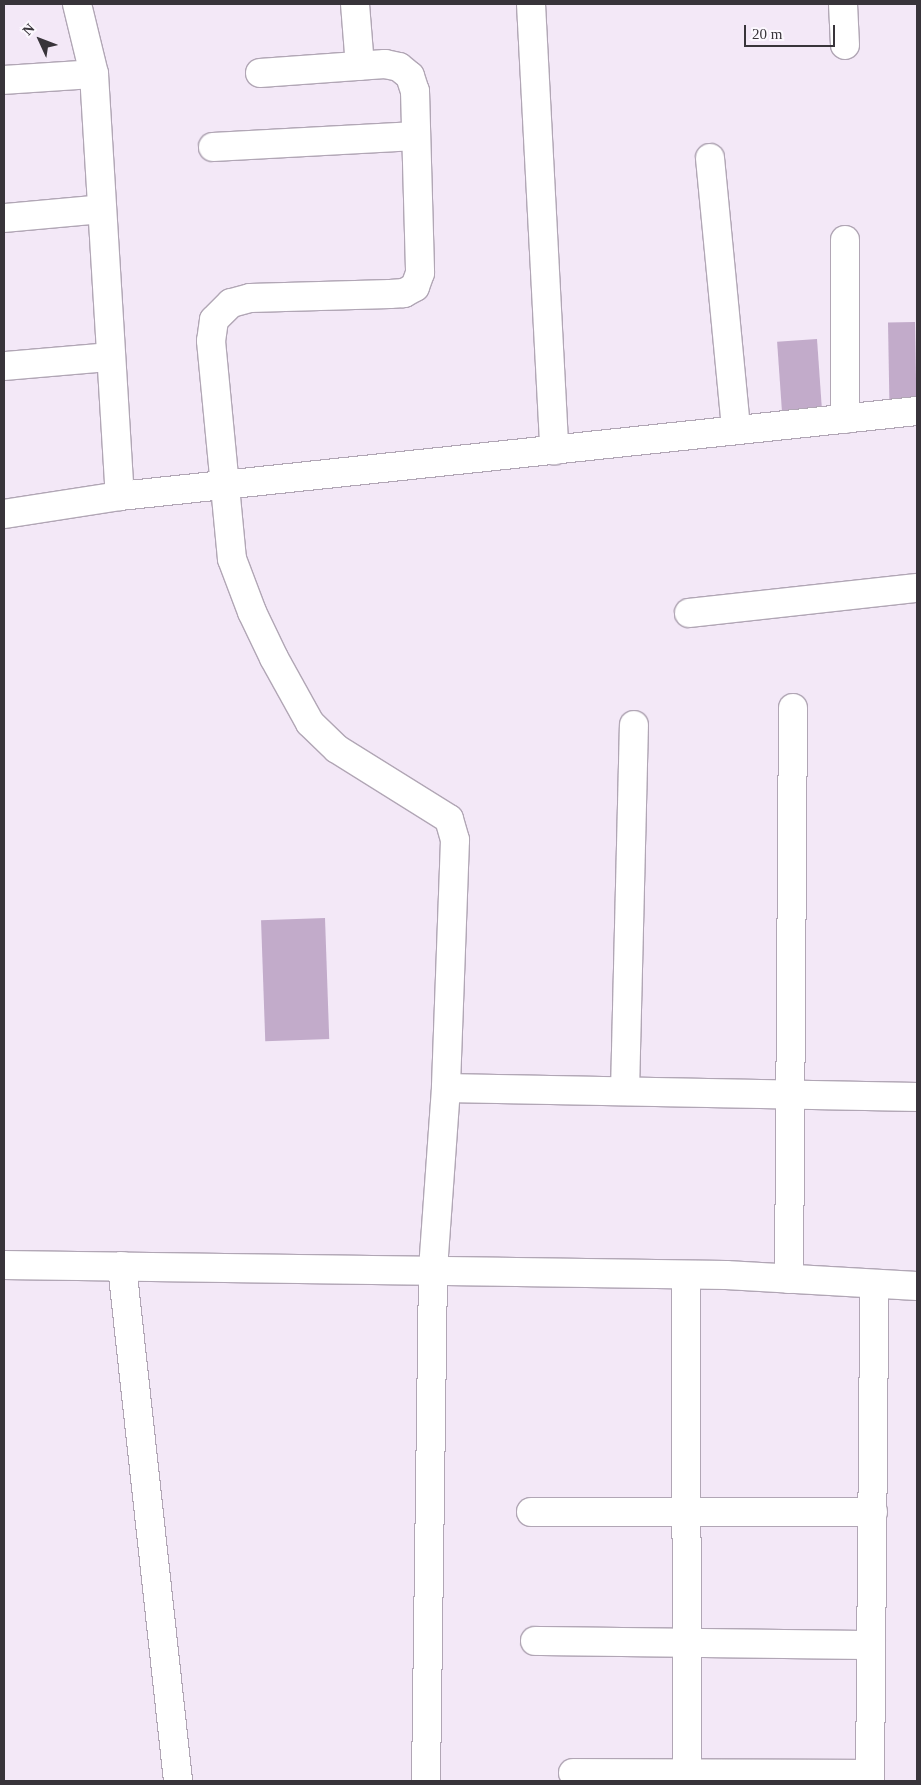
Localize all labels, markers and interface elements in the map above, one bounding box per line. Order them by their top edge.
north arrow [15,15,65,65]
scale bar [746,15,837,47]
text: N [20,21,38,38]
text: 20 m [752,26,782,42]

